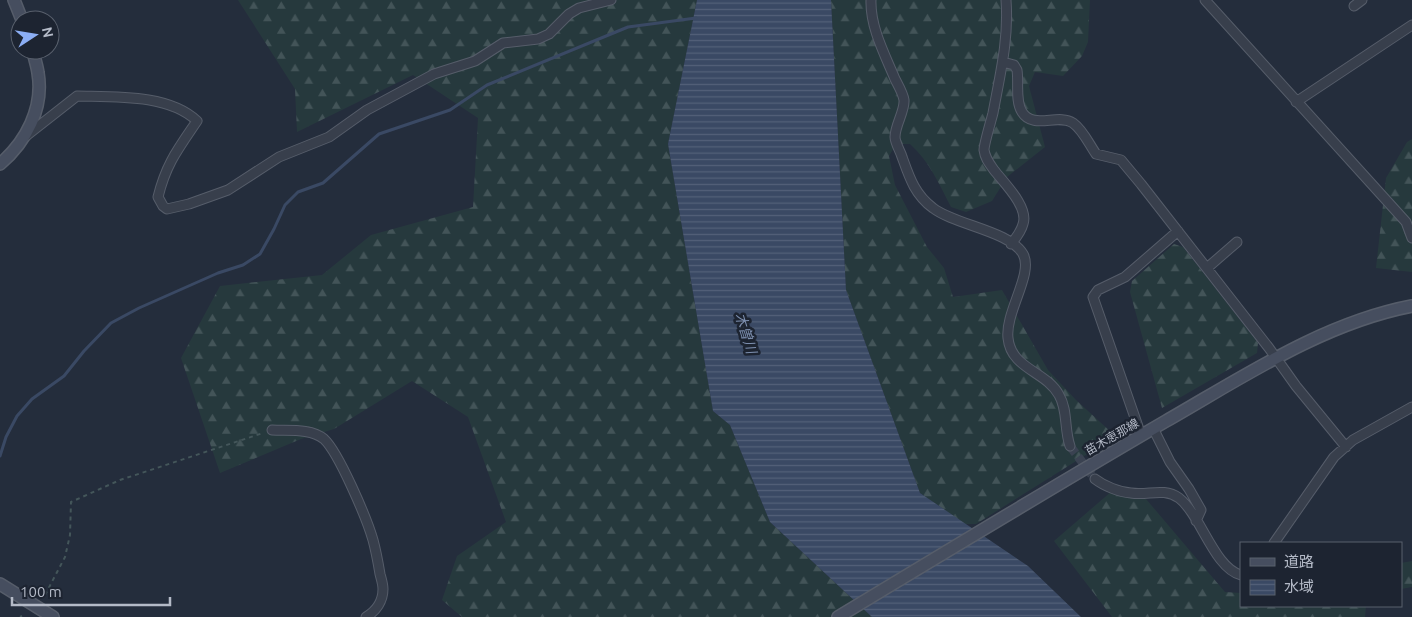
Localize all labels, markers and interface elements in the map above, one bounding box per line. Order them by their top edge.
north arrow [10,10,60,60]
text: N [39,26,57,39]
water label: 木曽川 [732,311,760,357]
street label: 苗木恵那線 [1083,416,1141,457]
legend [1240,542,1402,607]
text: 道路 [1284,553,1314,570]
scale bar [12,574,170,606]
text: 水域 [1284,578,1314,595]
text: 100 m [20,583,62,600]

